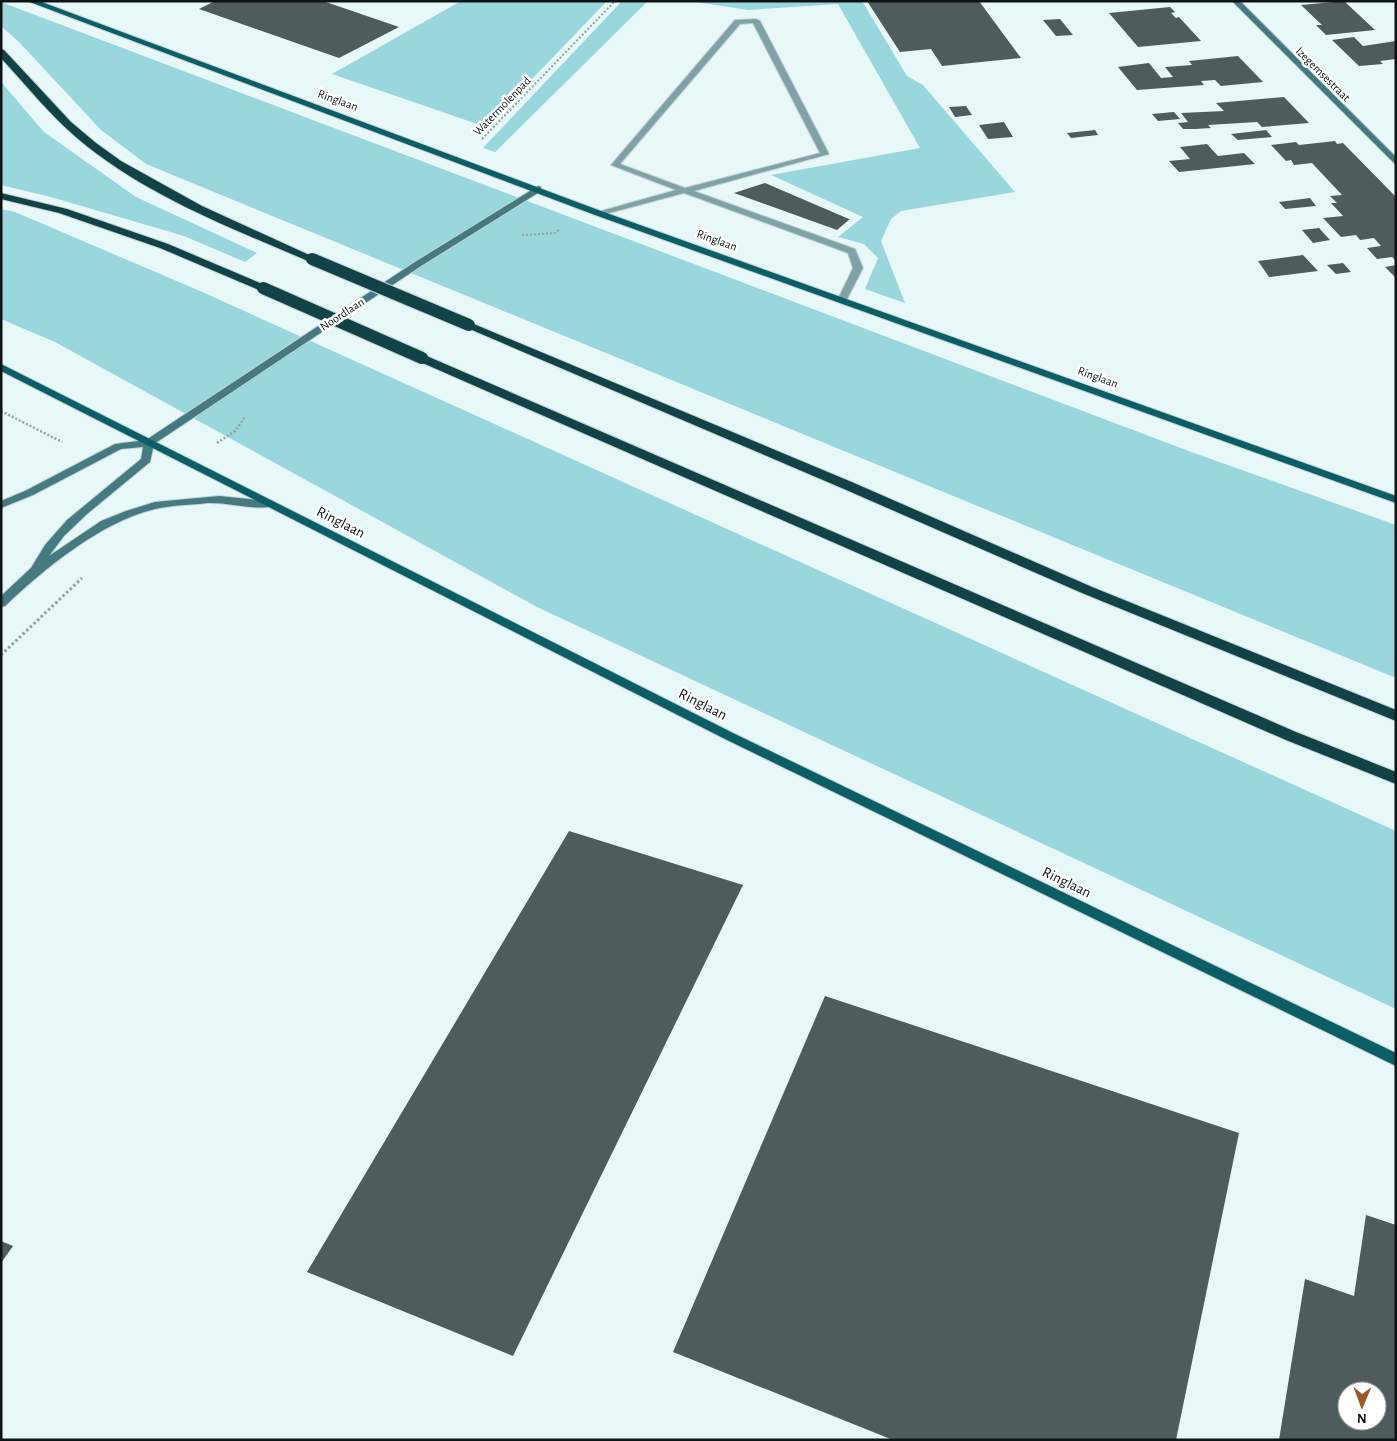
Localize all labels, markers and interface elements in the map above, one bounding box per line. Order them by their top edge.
street label: Izegemsestraat [1294,45,1353,104]
street label: Watermolenpad [471,74,533,138]
street label: Ringlaan [316,87,360,113]
street label: Ringlaan [695,227,739,253]
street label: Noordlaan [318,295,366,333]
street label: Ringlaan [1076,364,1120,390]
street label: Ringlaan [314,504,367,541]
street label: Ringlaan [676,686,729,723]
street label: Ringlaan [1040,864,1094,901]
north arrow [1337,1381,1387,1431]
text: N [1357,1411,1367,1425]

